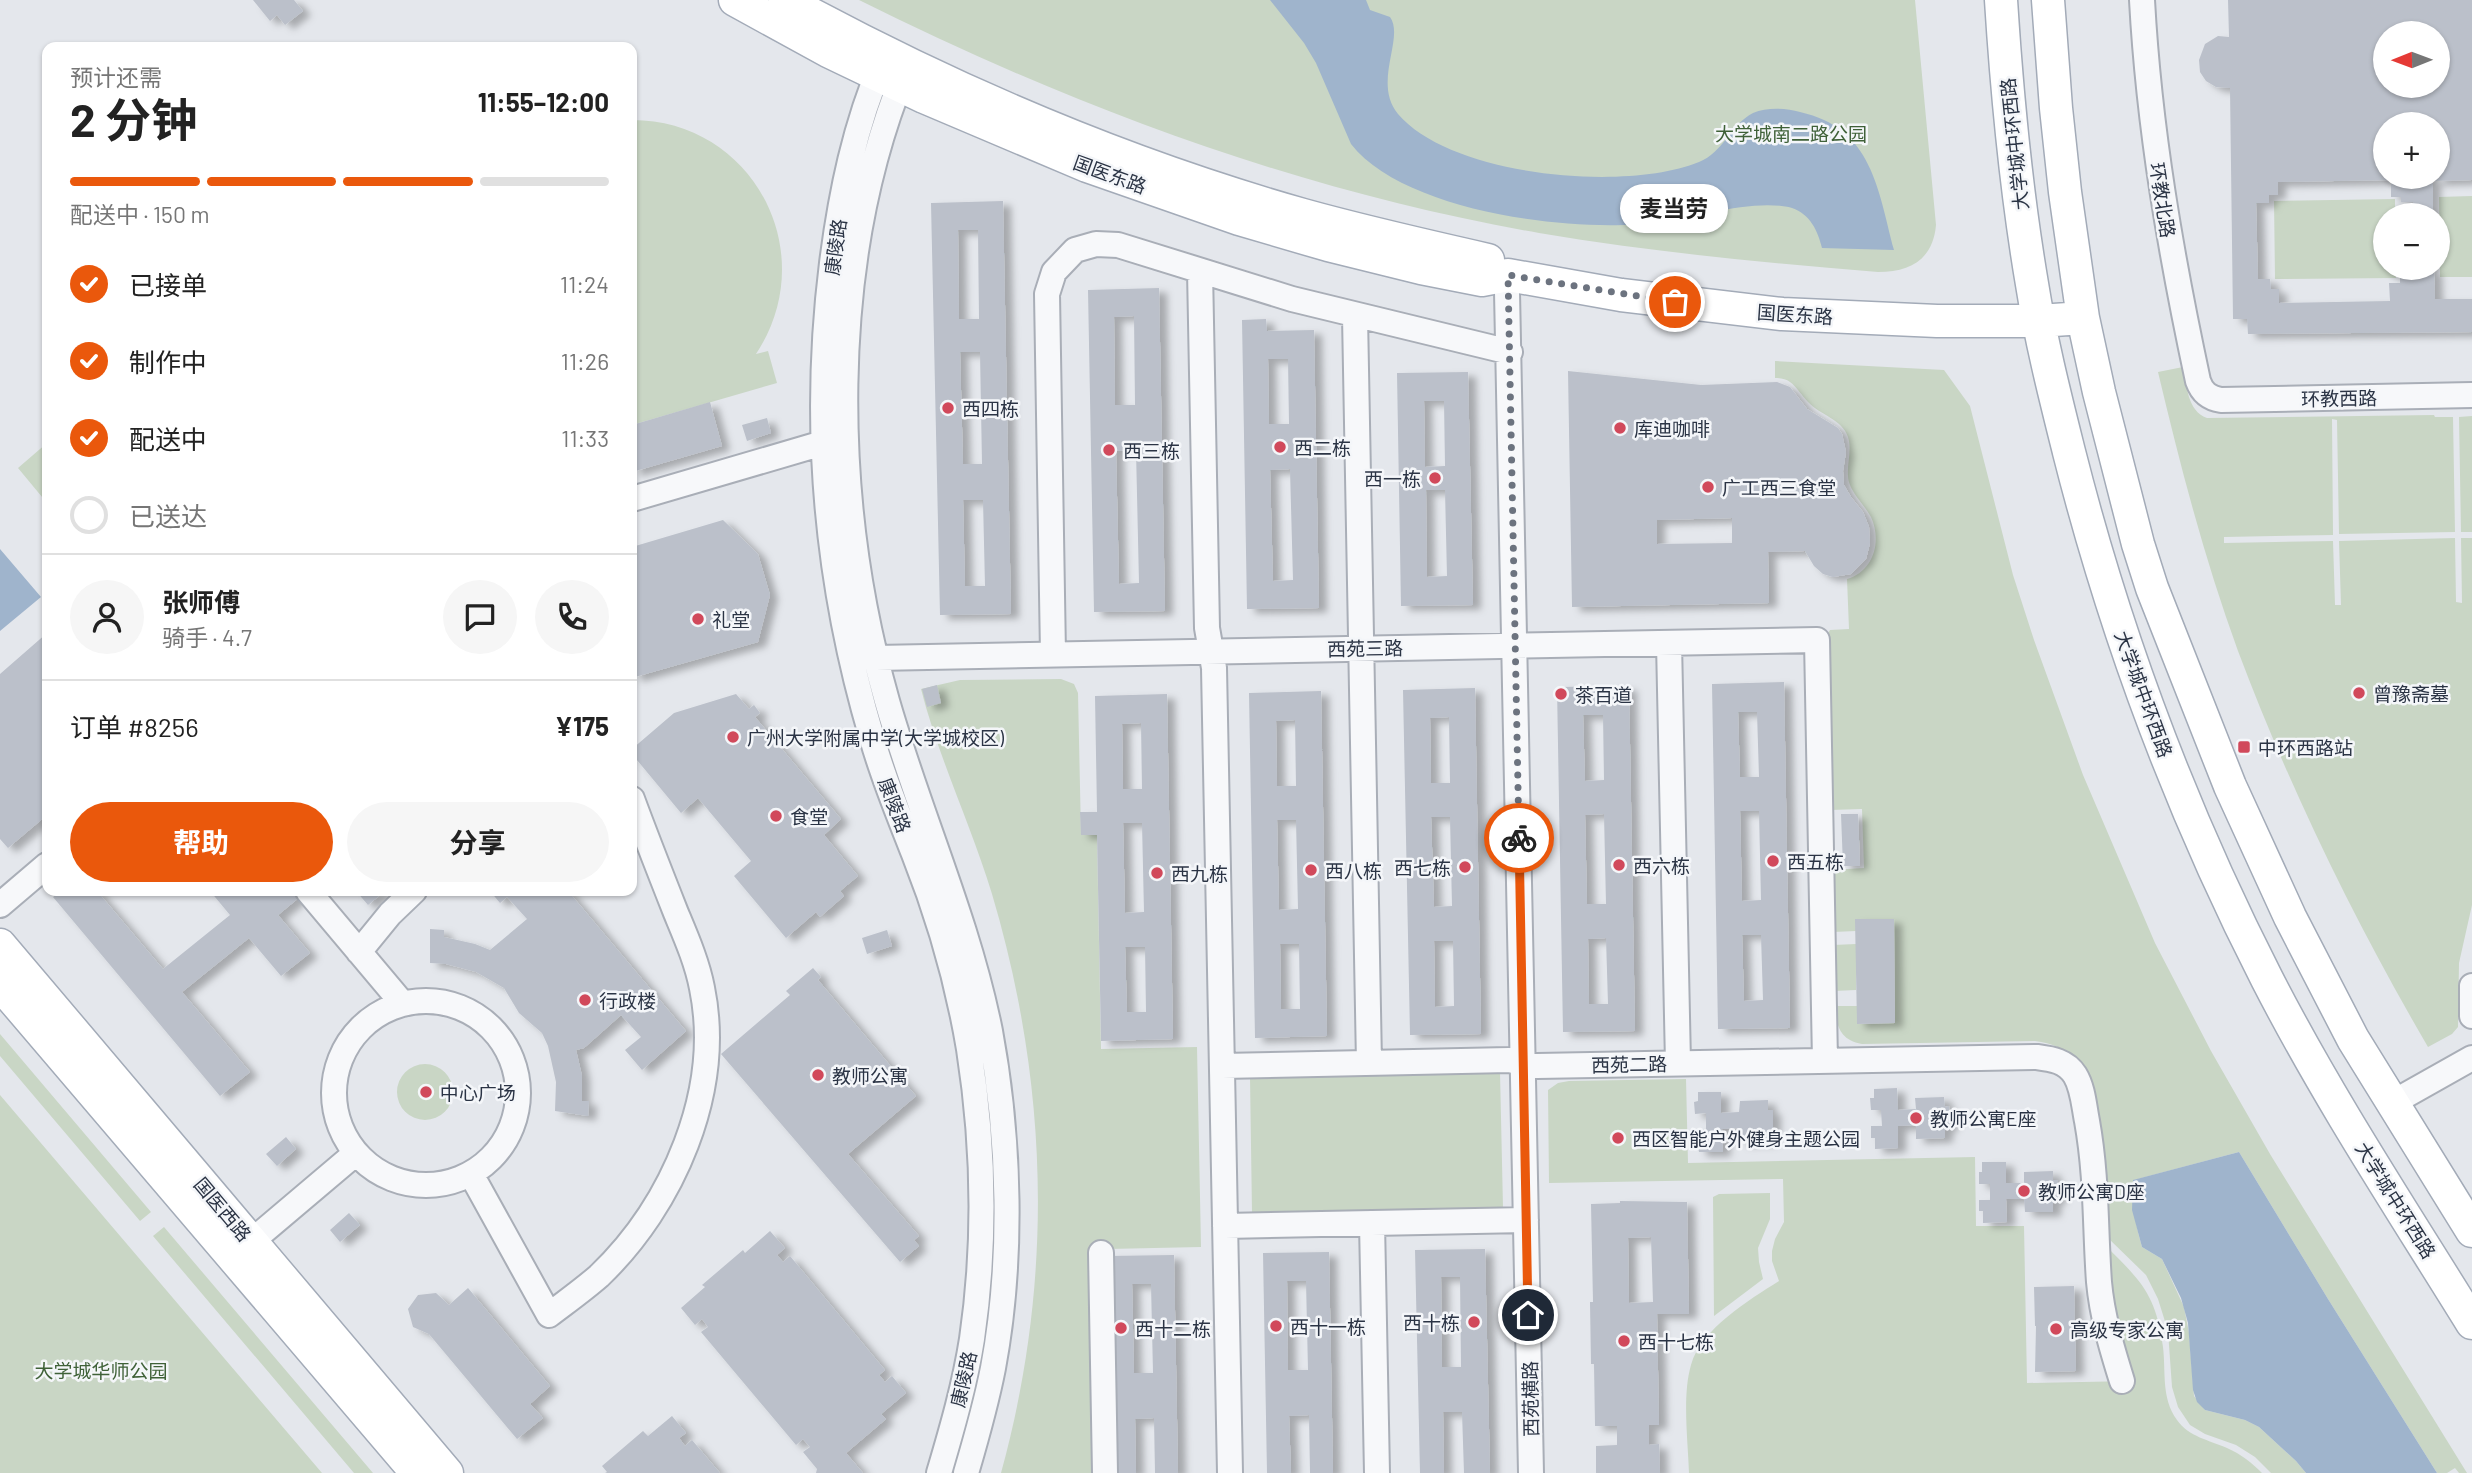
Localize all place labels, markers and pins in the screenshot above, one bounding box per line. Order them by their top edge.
callout: 麦当劳 [1621,183,1729,232]
pin [1645,272,1705,332]
place label: 西四栋 [962,397,1019,420]
marker: 西四栋 [940,400,956,416]
place label: 库迪咖啡 [1634,417,1710,440]
marker: 库迪咖啡 [1612,420,1628,436]
place label: 西二栋 [1294,436,1351,459]
place label: 西三栋 [1123,439,1180,462]
marker: 西二栋 [1272,439,1288,455]
marker: 西三栋 [1101,442,1117,458]
place label: 西一栋 [1364,467,1421,490]
marker: 西一栋 [1427,470,1443,486]
place label: 广工西三食堂 [1722,476,1836,499]
marker: 广工西三食堂 [1700,479,1716,495]
place label: 礼堂 [712,608,750,631]
marker: 礼堂 [690,611,706,627]
place label: 曾豫斋墓 [2373,682,2449,705]
place label: 茶百道 [1575,683,1632,706]
marker: 曾豫斋墓 [2351,685,2367,701]
marker: 茶百道 [1553,686,1569,702]
place label: 广州大学附属中学(大学城校区) [747,726,1005,749]
marker: 广州大学附属中学(大学城校区) [725,729,741,745]
place label: 中环西路站 [2258,736,2353,759]
marker: 中环西路站 [2236,739,2252,755]
place label: 食堂 [790,805,828,828]
marker: 食堂 [768,808,784,824]
place label: 西五栋 [1787,850,1844,873]
marker: 西五栋 [1765,853,1781,869]
place label: 西六栋 [1633,854,1690,877]
place label: 西七栋 [1394,856,1451,879]
marker: 西六栋 [1611,857,1627,873]
place label: 西八栋 [1325,859,1382,882]
marker: 西七栋 [1457,859,1473,875]
place label: 西九栋 [1171,862,1228,885]
marker: 西八栋 [1303,862,1319,878]
marker: 西九栋 [1149,865,1165,881]
place label: 行政楼 [599,989,656,1012]
marker: 行政楼 [577,992,593,1008]
place label: 教师公寓 [832,1064,908,1087]
marker: 教师公寓 [810,1067,826,1083]
place label: 中心广场 [440,1081,516,1104]
marker: 中心广场 [418,1084,434,1100]
place label: 教师公寓E座 [1930,1107,2037,1130]
marker: 教师公寓E座 [1908,1110,1924,1126]
place label: 西区智能户外健身主题公园 [1632,1127,1860,1150]
marker: 西区智能户外健身主题公园 [1610,1130,1626,1146]
place label: 教师公寓D座 [2038,1180,2145,1203]
marker: 教师公寓D座 [2016,1183,2032,1199]
pin [1498,1285,1558,1345]
place label: 西十栋 [1403,1311,1460,1334]
marker: 西十栋 [1466,1314,1482,1330]
place label: 西十一栋 [1290,1315,1366,1338]
place label: 西十二栋 [1135,1317,1211,1340]
marker: 西十一栋 [1268,1318,1284,1334]
place label: 高级专家公寓 [2070,1318,2184,1341]
marker: 西十二栋 [1113,1320,1129,1336]
marker: 高级专家公寓 [2048,1321,2064,1337]
place label: 西十七栋 [1638,1330,1714,1353]
marker: 西十七栋 [1616,1333,1632,1349]

